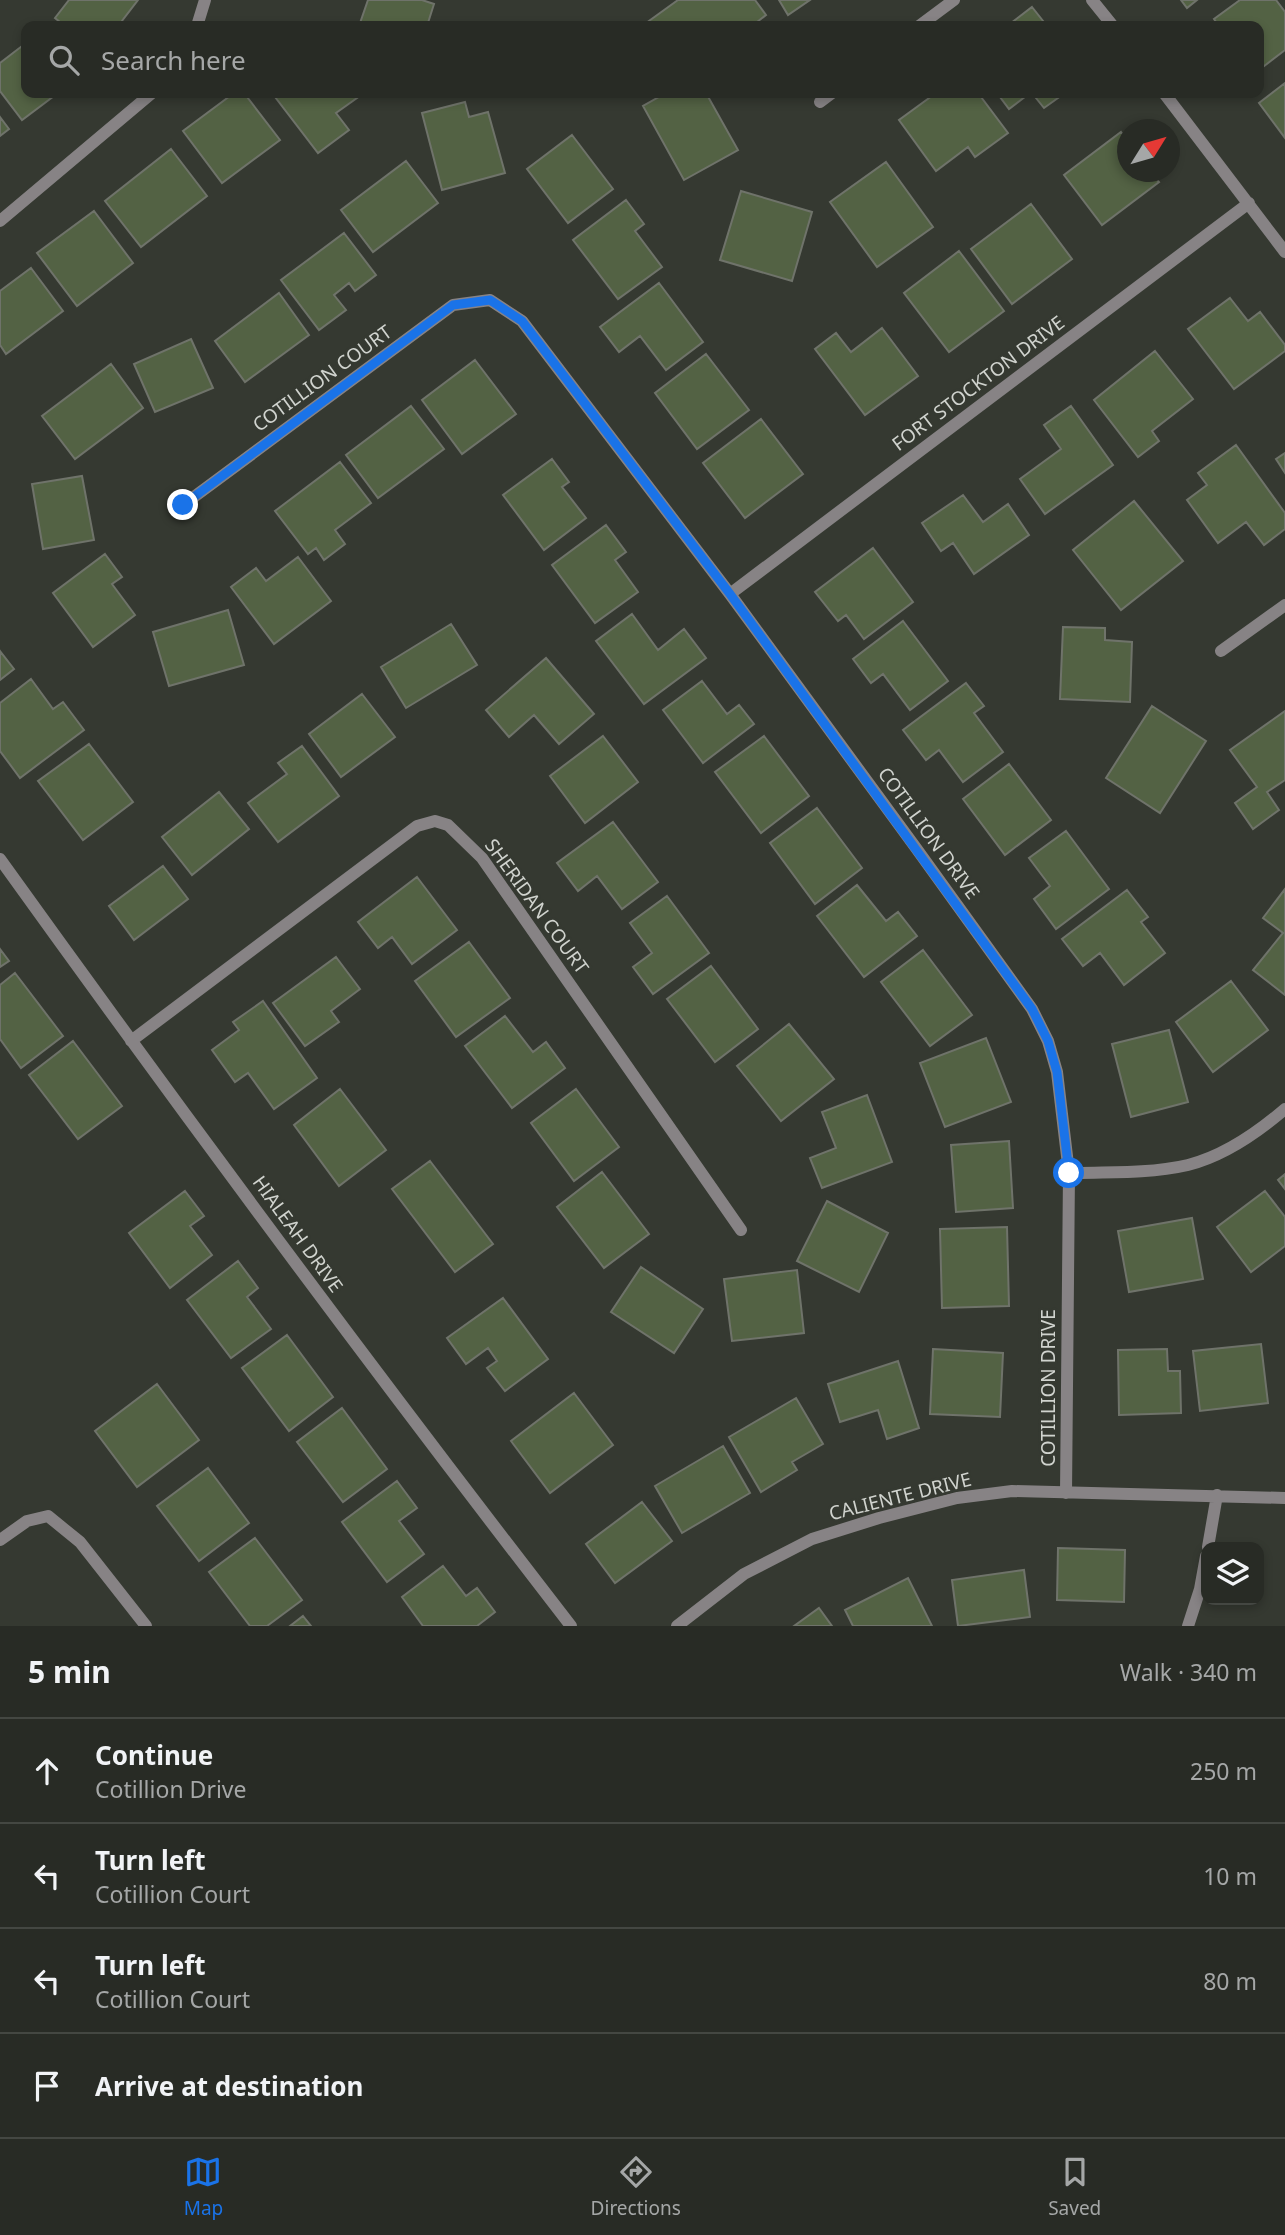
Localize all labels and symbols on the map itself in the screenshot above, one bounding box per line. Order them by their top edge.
north arrow [1117,119,1180,182]
street label: FORT STOCKTON DRIVE [886,310,1070,456]
street label: COTILLION COURT [247,318,397,437]
route end [167,489,198,520]
street label: COTILLION DRIVE [872,762,986,904]
street label: SHERIDAN COURT [479,833,595,979]
route start [1053,1157,1084,1188]
street label: HIALEAH DRIVE [247,1170,349,1298]
street label: COTILLION DRIVE [1035,1309,1061,1467]
street label: CALIENTE DRIVE [826,1466,974,1526]

